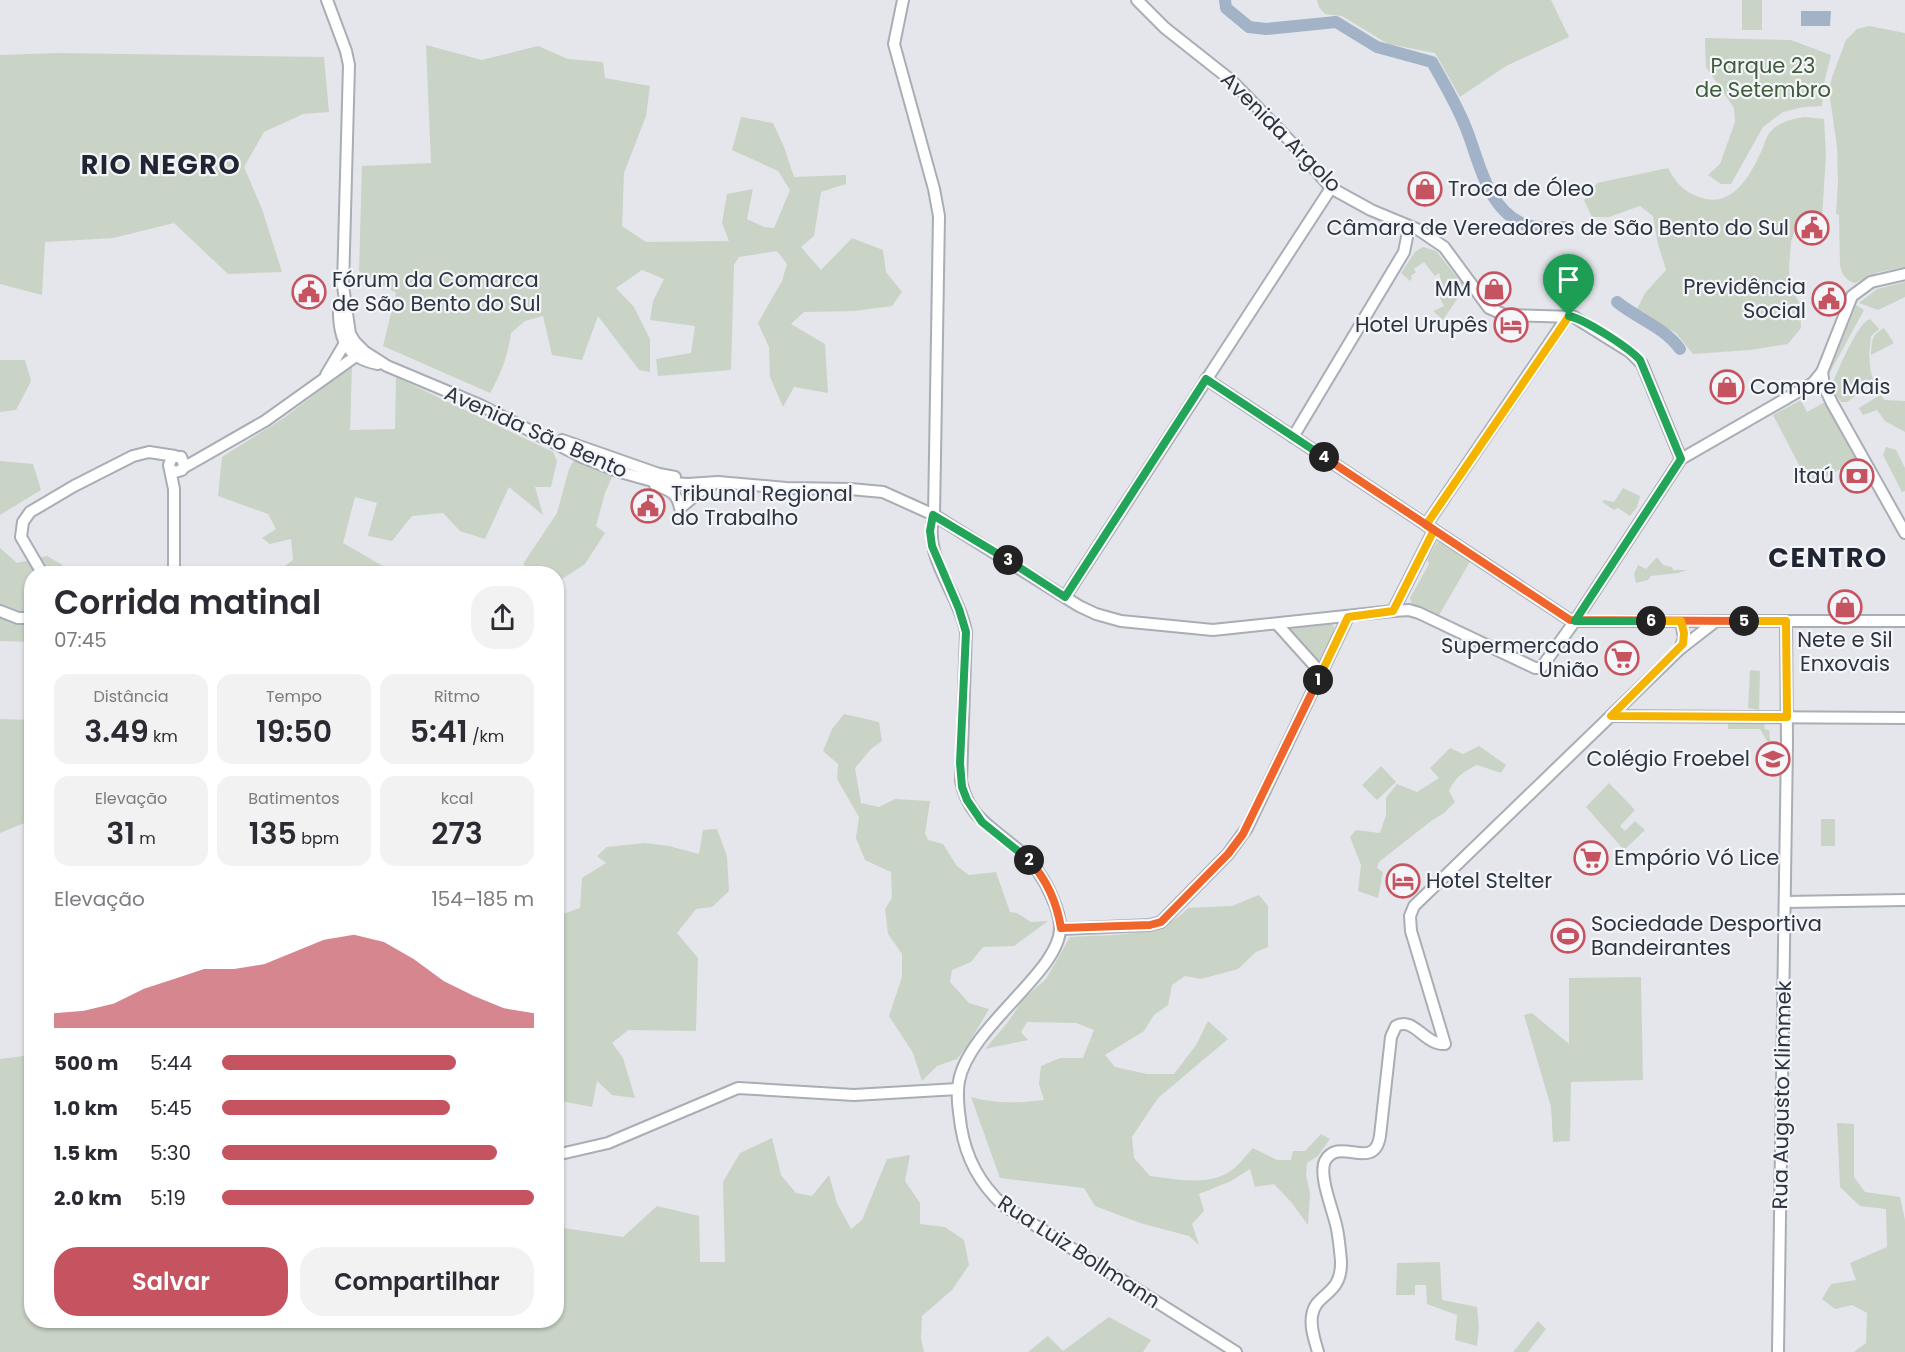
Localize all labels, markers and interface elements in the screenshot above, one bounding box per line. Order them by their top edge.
park label: Parque 23 de Setembro [1695,51,1831,104]
street label: Avenida Argolo [1215,65,1348,198]
district label: RIO NEGRO [81,146,241,183]
shop icon: Troca de Óleo [1407,171,1443,207]
place label: Troca de Óleo [1448,174,1594,203]
public building icon: Câmara de Vereadores de São Bento do Sul [1794,210,1830,246]
place label: Câmara de Vereadores de São Bento do Sul [1326,213,1789,242]
pin [1543,254,1594,316]
icon: arrive [1552,263,1585,296]
place label: Fórum da Comarca de São Bento do Sul [332,265,541,318]
shop icon: MM [1476,271,1512,307]
place label: Previdência Social [1683,272,1806,325]
public building icon: Fórum da Comarca de São Bento do Sul [291,274,327,310]
place label: MM [1435,274,1471,303]
public building icon: Previdência Social [1811,281,1847,317]
hotel icon: Hotel Urupês [1493,307,1529,343]
place label: Hotel Urupês [1355,310,1488,339]
shop icon: Compre Mais [1709,369,1745,405]
place label: Compre Mais [1750,372,1890,401]
street label: Avenida São Bento [440,378,632,485]
pin: 4 [1309,442,1339,472]
text: 4 [1319,445,1329,468]
bank icon: Itaú [1839,458,1875,494]
place label: Itaú [1794,461,1834,490]
place label: Tribunal Regional do Trabalho [671,479,853,532]
public building icon: Tribunal Regional do Trabalho [630,488,666,524]
district label: CENTRO [1768,539,1888,576]
pin: 3 [993,545,1023,575]
text: 3 [1003,548,1013,571]
text: Corrida matinal [54,579,321,626]
button: share [471,586,534,649]
shop icon: Nete e Sil Enxovais [1827,589,1863,625]
pin: 6 [1636,606,1666,636]
pin: 5 [1729,606,1759,636]
text: 6 [1646,609,1656,632]
text: 5 [1739,609,1749,632]
place label: Nete e Sil Enxovais [1797,625,1893,678]
text: 07:45 [54,626,107,654]
place label: Supermercado União [1441,631,1599,684]
supermarket icon: Supermercado União [1604,640,1640,676]
pin: 1 [1303,665,1333,695]
text: 1 [1315,668,1321,691]
text: Distância [94,685,168,708]
text: Tempo [266,685,322,708]
text: Ritmo [434,685,480,708]
text: 3.49 [84,710,149,753]
text: 19:50 [256,710,332,753]
text: 5:41 [410,710,468,753]
text: km [149,725,178,748]
text: /km [468,725,504,748]
school or university icon: Colégio Froebel [1755,741,1791,777]
place label: Colégio Froebel [1586,744,1750,773]
text: Elevação [95,787,167,810]
text: Batimentos [248,787,340,810]
text: kcal [441,787,473,810]
text: 31 [106,812,135,855]
text: 135 [249,812,297,855]
text: 273 [431,812,483,855]
text: m [135,827,156,850]
text: bpm [297,827,339,850]
supermarket icon: Empório Vó Lice [1573,840,1609,876]
place label: Empório Vó Lice [1614,843,1779,872]
pin: 2 [1014,845,1044,875]
text: 2 [1024,848,1034,871]
hotel icon: Hotel Stelter [1385,863,1421,899]
place label: Hotel Stelter [1426,866,1552,895]
text: Elevação [54,885,145,913]
text: 154–185 m [431,885,534,913]
place label: Sociedade Desportiva Bandeirantes [1591,909,1822,962]
sports icon: Sociedade Desportiva Bandeirantes [1550,918,1586,954]
street label: Rua Augusto Klimmek [1765,980,1798,1210]
text: 500 m [54,1049,119,1077]
text: 5:44 [150,1049,192,1077]
text: 1.0 km [54,1094,118,1122]
text: 5:45 [150,1094,192,1122]
text: 1.5 km [54,1139,118,1167]
text: 5:30 [150,1139,191,1167]
text: 2.0 km [54,1184,122,1212]
text: 5:19 [150,1184,186,1212]
street label: Rua Luiz Bollmann [992,1188,1166,1315]
button: Salvar [54,1247,288,1316]
button: Compartilhar [300,1247,534,1316]

